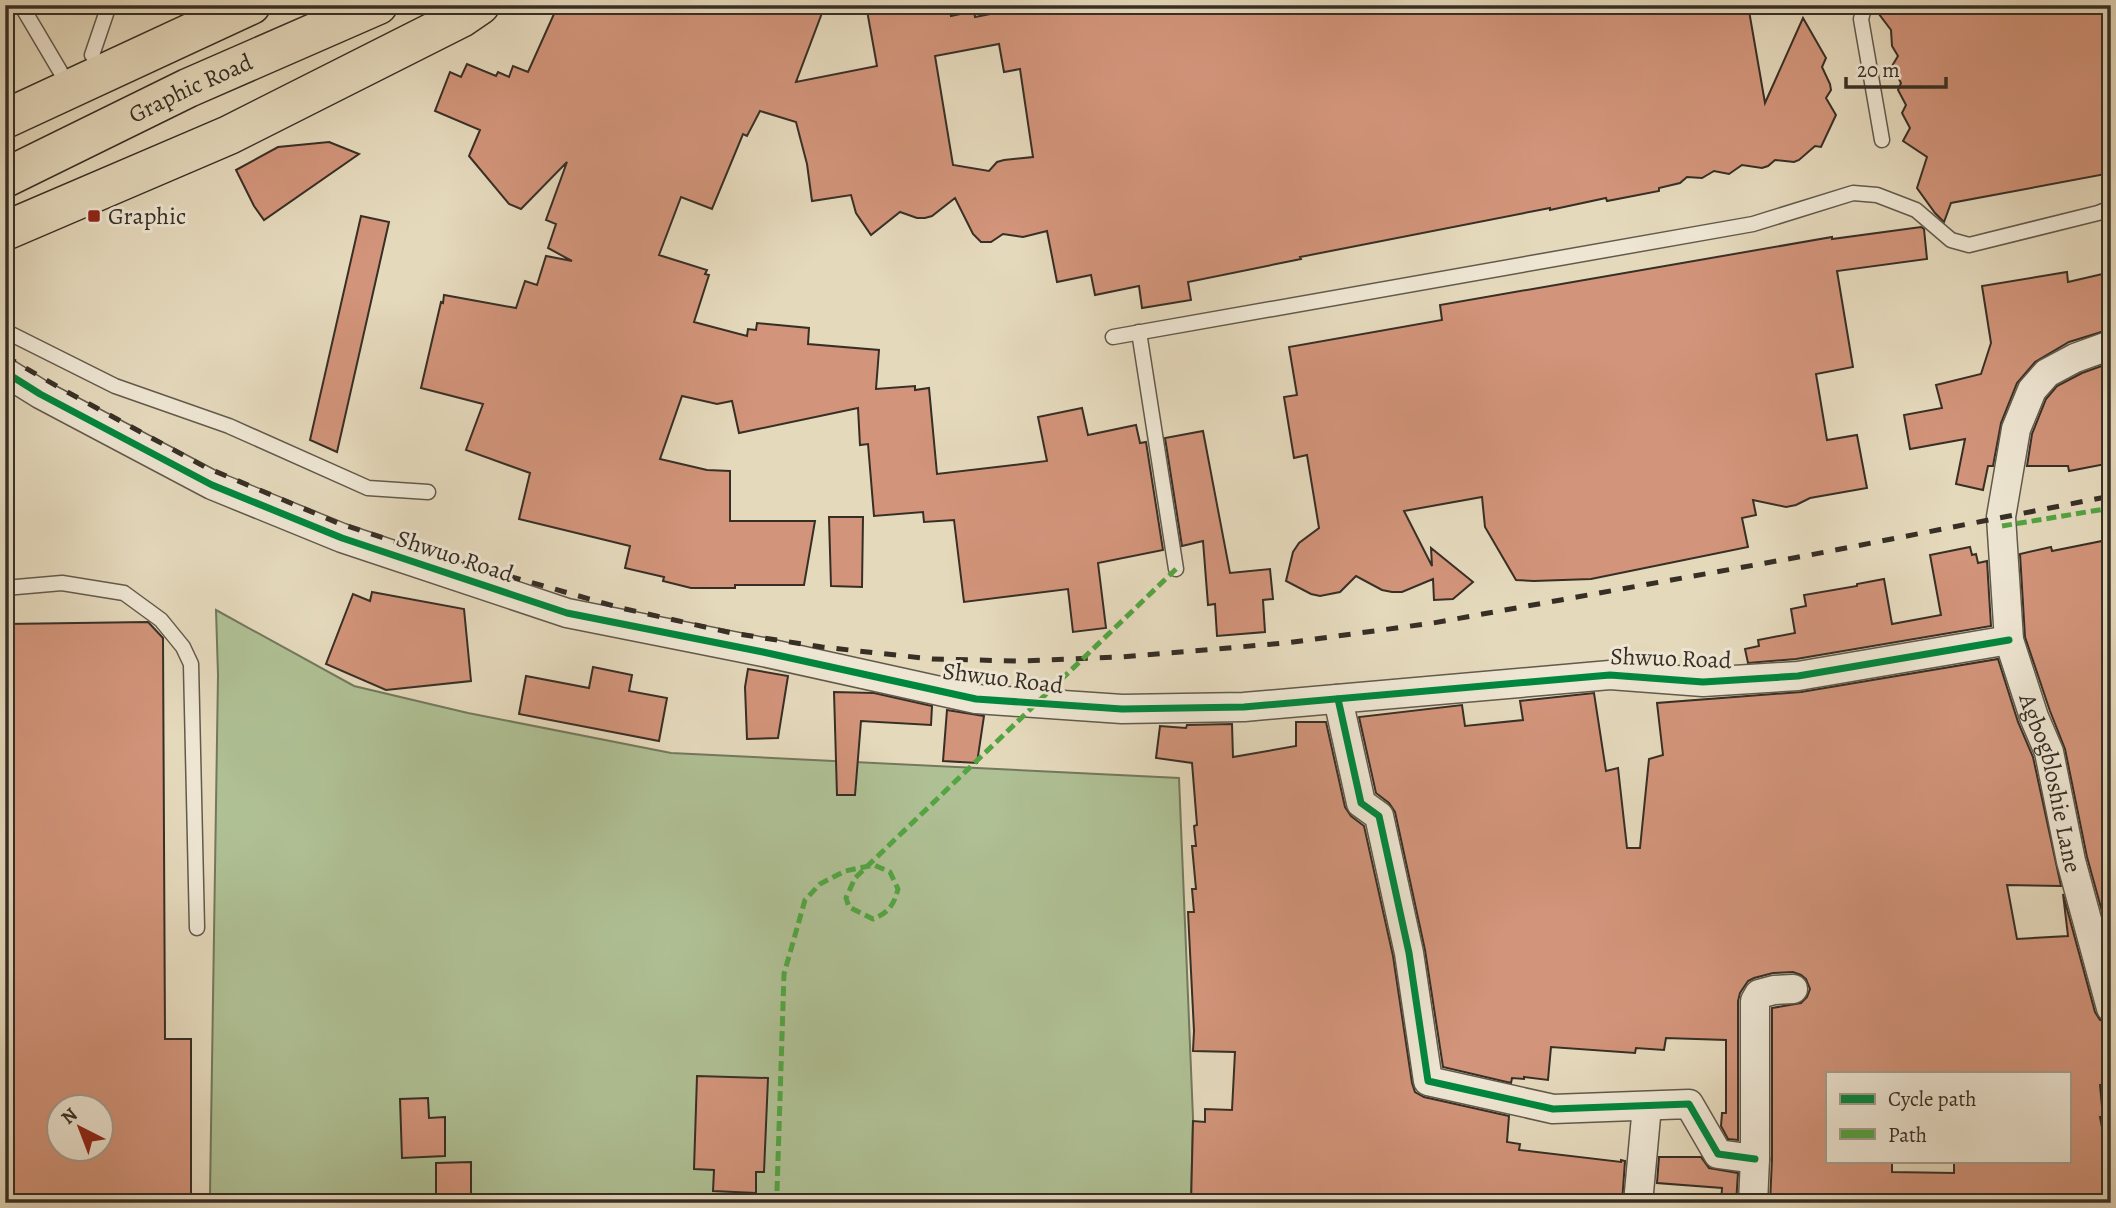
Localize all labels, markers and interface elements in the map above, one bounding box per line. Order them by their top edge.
street label: Graphic Road [123,46,257,131]
scale bar [1846,46,1946,90]
text: 20 m [1857,56,1900,84]
place label: Graphic [108,200,186,232]
marker: Graphic [86,208,102,224]
street label: Shwuo Road [392,522,518,590]
street label: Shwuo Road [1610,640,1732,676]
street label: Shwuo Road [941,655,1065,701]
street label: Agbogbloshie Lane [2011,689,2089,876]
legend [1826,1072,2070,1162]
text: Cycle path [1888,1085,1977,1113]
north arrow [46,1092,116,1162]
text: N [55,1102,83,1130]
text: Path [1888,1121,1927,1149]

